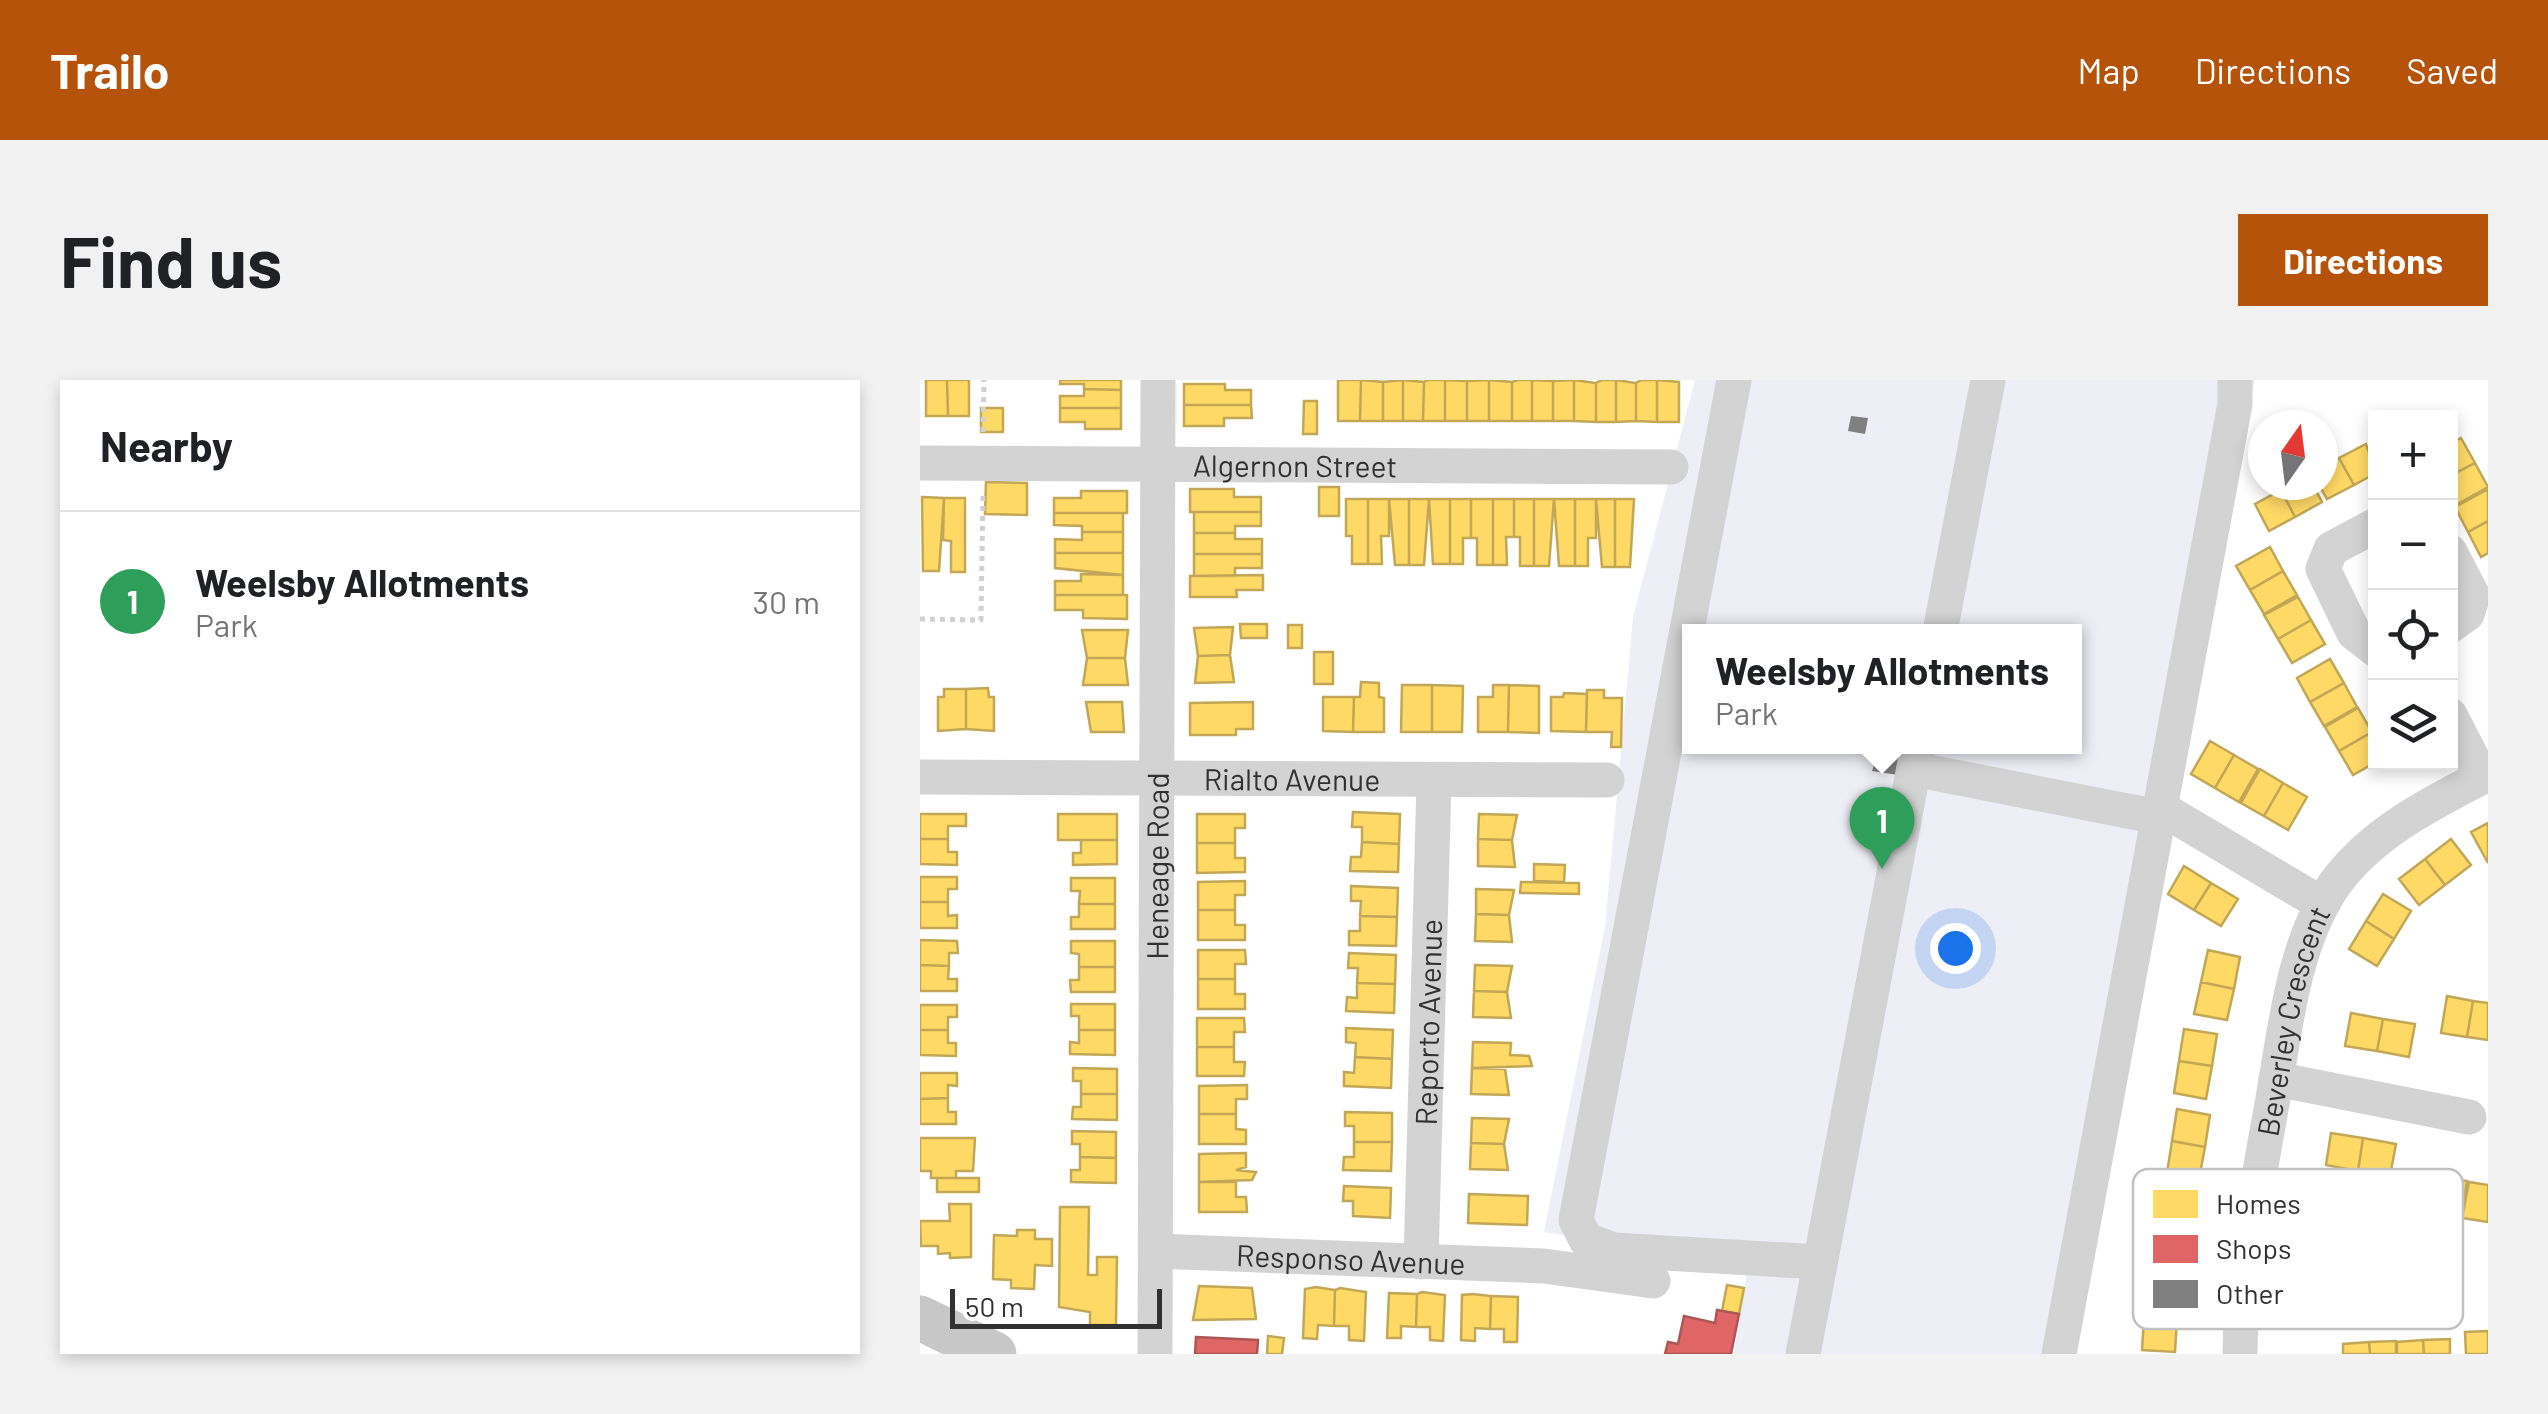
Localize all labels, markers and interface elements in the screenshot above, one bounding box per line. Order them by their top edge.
text: Trailo [50,41,169,99]
text: Map [2078,49,2140,91]
text: Directions [2195,49,2351,91]
text: Saved [2406,49,2498,91]
button: Directions [2238,214,2488,306]
text: Find us [60,218,282,302]
north arrow [2248,410,2338,500]
map controls [2368,410,2458,770]
button: + [2368,410,2458,500]
text: Nearby [100,420,233,470]
street label: Algernon Street [1193,446,1397,484]
button: − [2368,500,2458,590]
text: Weelsby Allotments [195,559,529,605]
text: 1 [127,582,138,620]
text: 30 m [753,582,820,620]
button: locate [2368,590,2458,680]
text: Park [195,605,258,643]
popup [1682,624,2082,754]
text: Weelsby Allotments [1715,647,2049,693]
button: layers [2368,680,2458,770]
text: Park [1715,693,1778,731]
street label: Rialto Avenue [1204,760,1380,797]
street label: Heneage Road [1138,772,1175,960]
pin: 1 [1850,786,1914,869]
street label: Beverley Crescent [2249,900,2337,1139]
street label: Reporto Avenue [1407,918,1448,1126]
your location [1930,923,1981,974]
legend [2133,1169,2463,1329]
text: Homes [2216,1186,2301,1220]
text: Shops [2216,1231,2291,1265]
street label: Responso Avenue [1235,1236,1466,1281]
text: Other [2216,1276,2284,1310]
scale bar [950,1284,1162,1328]
text: 50 m [965,1289,1024,1323]

